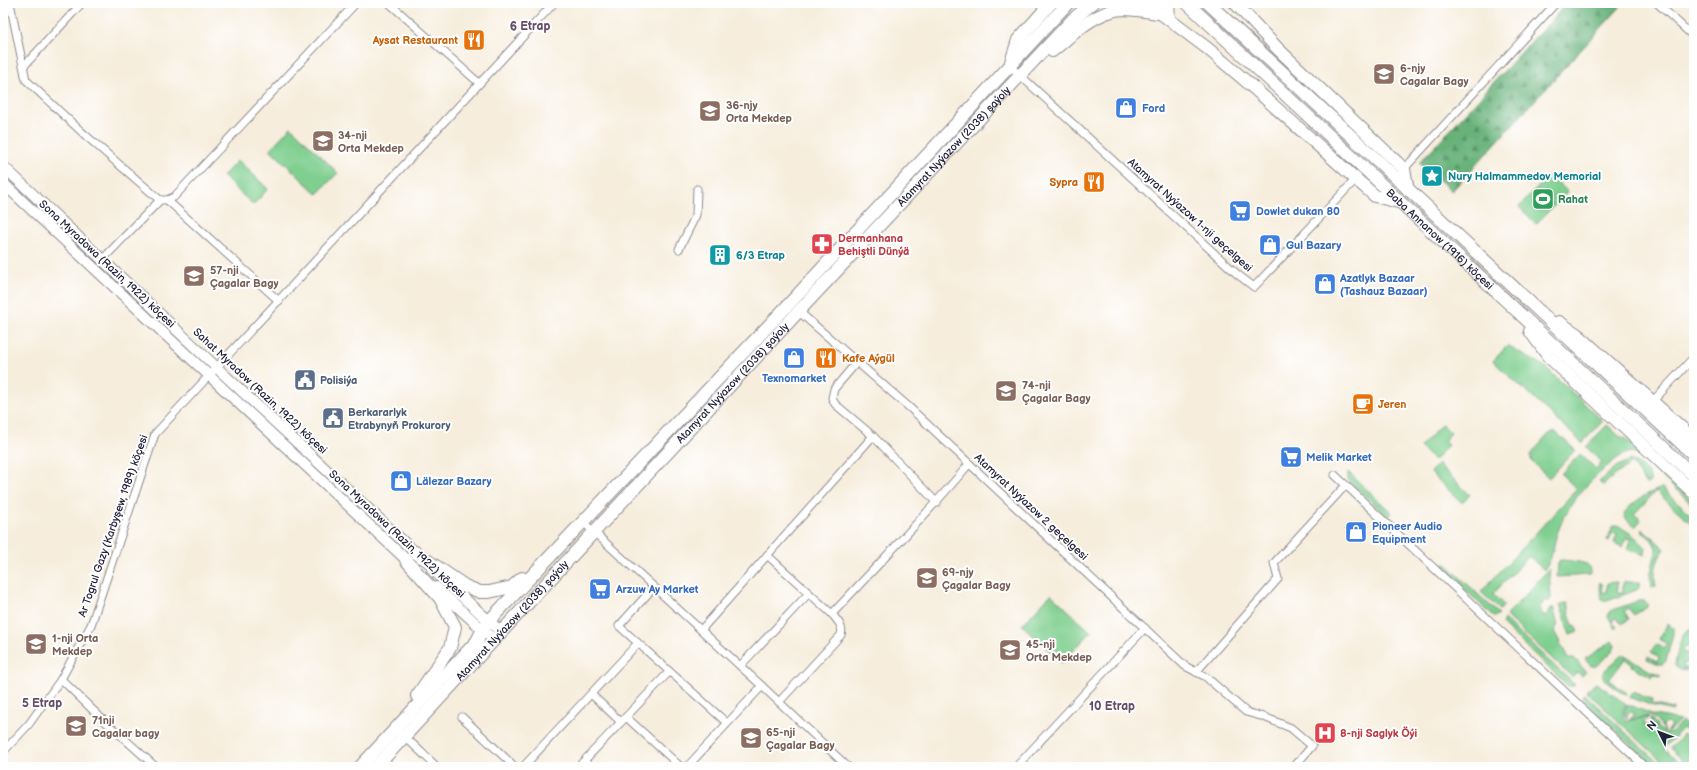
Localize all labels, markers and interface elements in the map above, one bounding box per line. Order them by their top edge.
district label: 6 Etrap [510,19,550,34]
restaurant icon: Aysat Restaurant [461,27,487,53]
place label: Aysat Restaurant [372,34,458,47]
school or university icon: 6-njy Cagalar Bagy [1371,61,1397,87]
place label: 6-njy Cagalar Bagy [1400,62,1468,88]
street label: Atamyrat Nyýazow (2038) şaýoly [894,83,1013,209]
shop icon: Ford [1113,95,1139,121]
school or university icon: 36-njy Orta Mekdep [697,98,723,124]
place label: 36-njy Orta Mekdep [726,99,792,125]
place label: Ford [1142,102,1165,115]
school or university icon: 34-nji Orta Mekdep [310,128,336,154]
place label: 34-nji Orta Mekdep [338,129,404,155]
street label: Atamyrat Nyýazow 1-nji geçelgesi [1125,155,1255,275]
place icon: Nury Halmammedov Memorial [1419,163,1445,189]
restaurant icon: Sypra [1081,169,1107,195]
place label: Nury Halmammedov Memorial [1448,170,1601,183]
place label: Sypra [1050,176,1078,189]
street label: Baba Annanow (1916) köçesi [1384,186,1496,292]
sports icon: Rahat [1530,186,1556,212]
place label: Rahat [1558,193,1588,206]
street label: Sona Myradowa (Razin, 1922) köçesi [36,197,178,331]
supermarket icon: Dowlet dukan 80 [1227,198,1253,224]
place label: Dowlet dukan 80 [1256,205,1340,218]
pharmacy icon: Dermanhana Behiştli Dünýä [809,231,835,257]
place label: Dermanhana Behiştli Dünýä [838,232,909,258]
shop icon: Gul Bazary [1257,232,1283,258]
place label: Gul Bazary [1286,239,1341,252]
building icon: 6/3 Etrap [707,242,733,268]
place label: 6/3 Etrap [736,249,785,262]
school or university icon: 57-nji Çagalar Bagy [181,263,207,289]
place label: 57-nji Çagalar Bagy [210,264,278,290]
shop icon: Azatlyk Bazaar (Tashauz Bazaar) [1312,271,1338,297]
place label: Azatlyk Bazaar (Tashauz Bazaar) [1339,272,1428,298]
street label: Atamyrat Nyýazow (2038) şaýoly [673,320,791,446]
street label: Sahat Myradow (Razin, 1922) köçesi [190,325,330,457]
shop icon: Texnomarket [781,345,807,371]
restaurant icon: Kafe Aýgül [813,345,839,371]
place label: Kafe Aýgül [842,352,895,365]
public building icon: Polisiýa [292,367,318,393]
place label: Texnomarket [762,372,826,385]
place label: Polisiýa [320,374,357,387]
school or university icon: 74-nji Çagalar Bagy [993,378,1019,404]
place label: 74-nji Çagalar Bagy [1022,379,1090,405]
cafe icon: Jeren [1350,391,1376,417]
place label: Jeren [1378,398,1406,411]
public building icon: Berkararlyk Etrabynyň Prokurory [320,405,346,431]
place label: Berkararlyk Etrabynyň Prokurory [348,406,451,432]
street label: Ar Togrul Gazy (Karbyşew, 1989) köçesi [76,433,150,619]
supermarket icon: Melik Market [1278,444,1304,470]
street label: Atamyrat Nyýazow 2 geçelgesi [972,451,1090,563]
place label: Melik Market [1306,451,1372,464]
street label: Sona Myradowa (Razin, 1922) köçesi [326,467,468,601]
shop icon: Lälezar Bazary [388,468,414,494]
place label: Lälezar Bazary [416,475,492,488]
shop icon: Pioneer Audio Equipment [1343,519,1369,545]
place label: Pioneer Audio Equipment [1372,520,1442,546]
street label: Atamyrat Nyýazow (2038) şaýoly [453,557,571,683]
school or university icon: 69-njy Çagalar Bagy [914,565,940,591]
place label: 69-njy Çagalar Bagy [942,566,1010,592]
supermarket icon: Arzuw Ay Market [587,576,613,602]
place label: Arzuw Ay Market [615,583,699,596]
school or university icon: 1-nji Orta Mekdep [23,631,49,657]
place label: 1-nji Orta Mekdep [52,632,98,658]
school or university icon: 45-nji Orta Mekdep [997,637,1023,663]
place label: 45-nji Orta Mekdep [1026,638,1092,664]
district label: 5 Etrap [22,696,62,711]
district label: 10 Etrap [1089,699,1135,714]
north arrow [1639,712,1679,752]
school or university icon: 71nji Cagalar bagy [63,713,89,739]
place label: 71nji Cagalar bagy [92,714,159,740]
text: N [1644,718,1660,733]
hospital icon: 8-nji Saglyk Öýi [1312,720,1338,746]
school or university icon: 65-nji Çagalar Bagy [738,725,764,751]
place label: 65-nji Çagalar Bagy [766,726,834,752]
place label: 8-nji Saglyk Öýi [1340,726,1418,740]

